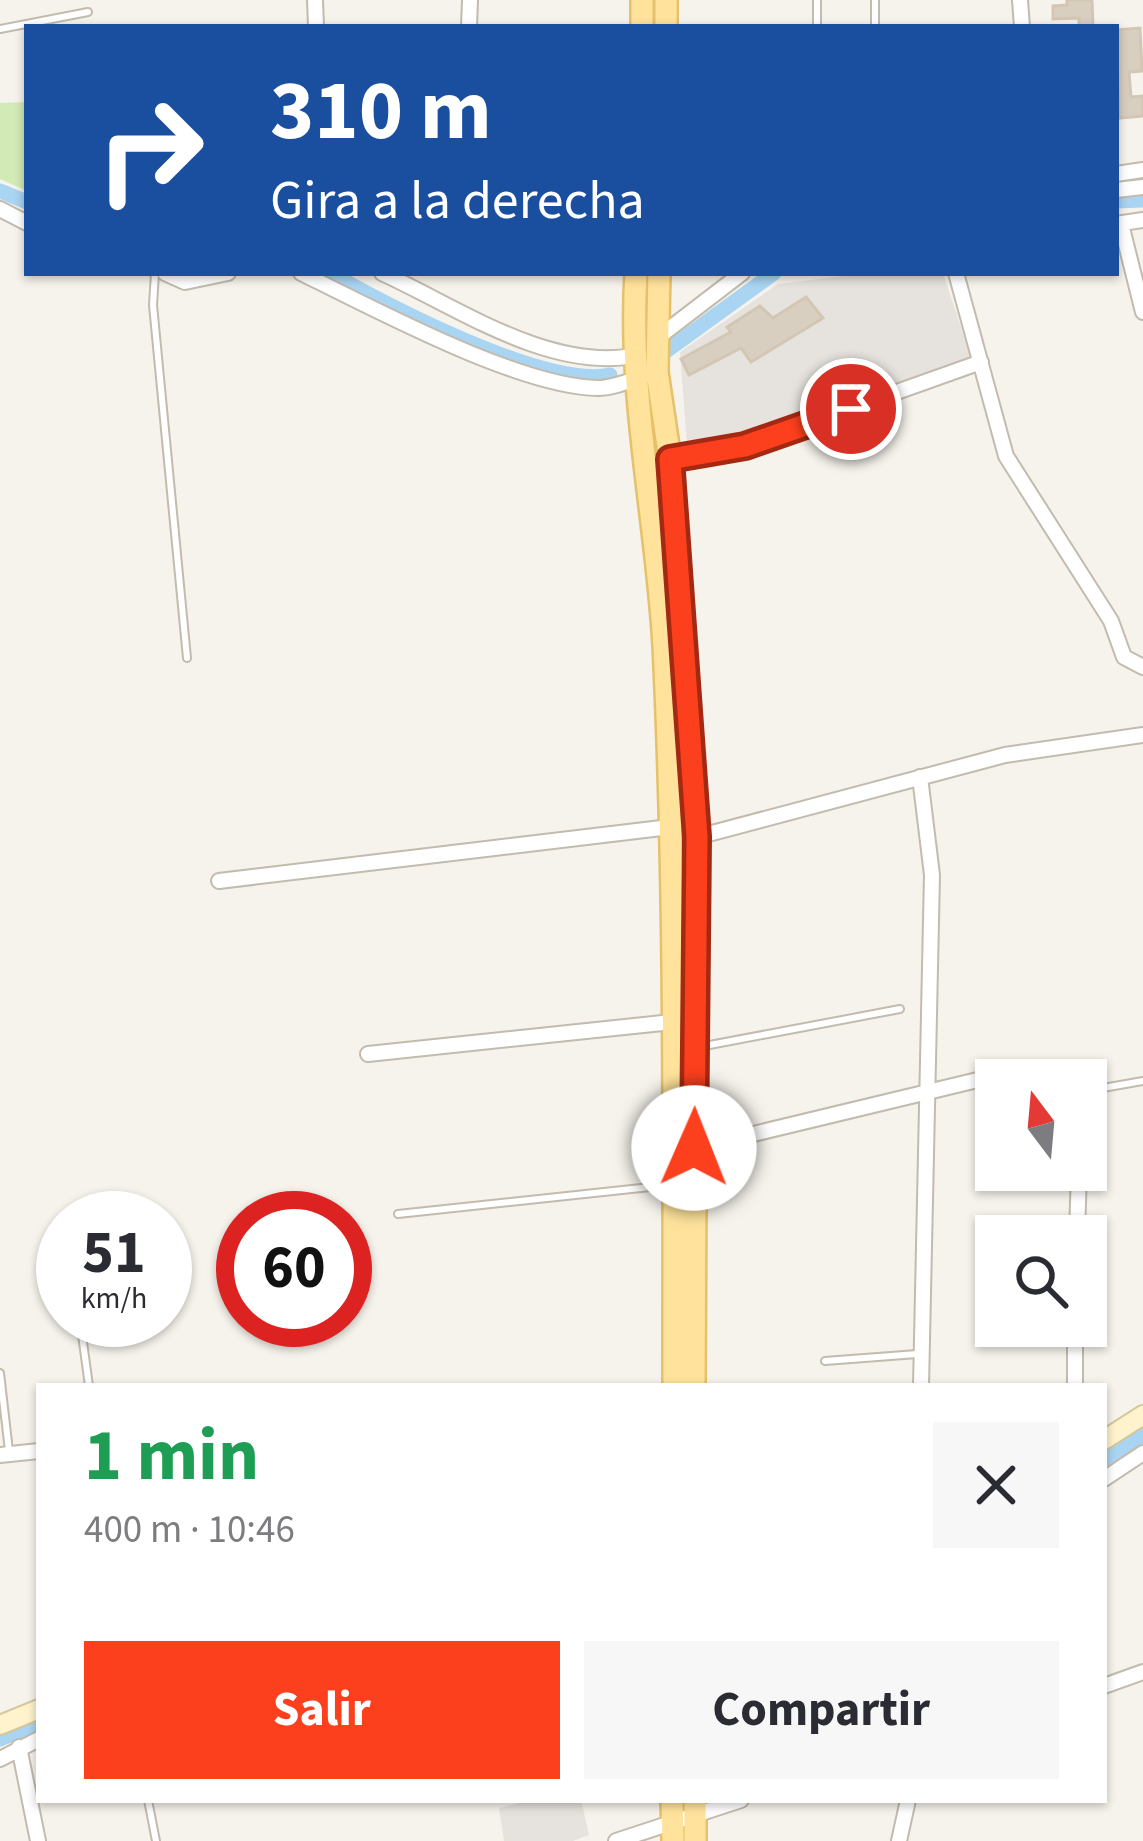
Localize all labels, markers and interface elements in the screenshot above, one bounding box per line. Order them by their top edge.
text: 310 m [270,52,492,172]
icon: right [72,72,228,228]
text: Gira a la derecha [270,163,645,240]
pin [800,358,902,460]
icon: arrive [818,376,884,442]
north arrow [975,1059,1107,1191]
map controls [975,1059,1107,1347]
position arrow [631,1085,757,1211]
speed limit sign: 60 [216,1191,372,1347]
text: 51 [82,1211,146,1296]
button: search [975,1215,1107,1347]
text: km/h [81,1277,147,1320]
text: 1 min [84,1405,259,1508]
button: close [933,1422,1059,1548]
text: 400 m · 10:46 [84,1502,295,1558]
button: Salir [84,1641,560,1779]
button: Compartir [584,1641,1059,1779]

